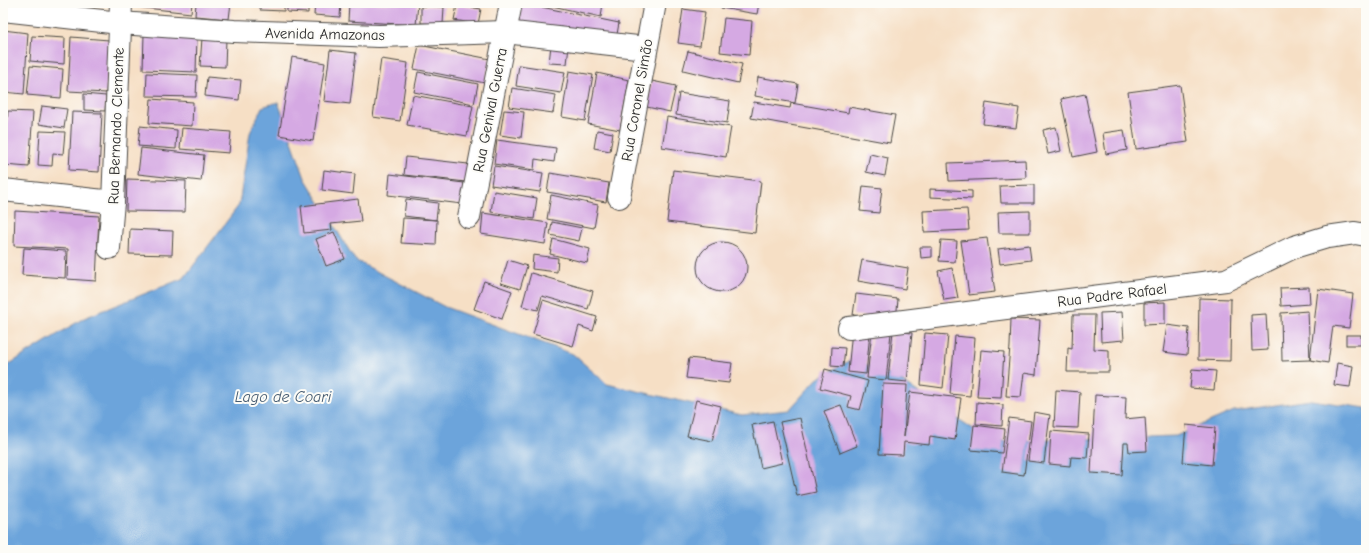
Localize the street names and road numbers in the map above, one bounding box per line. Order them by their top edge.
street label: Avenida Amazonas [265,24,385,44]
street label: Rua Coronel Simão [617,37,657,163]
street label: Rua Genival Guerra [469,46,511,174]
street label: Rua Bernando Clemente [104,47,128,205]
street label: Rua Padre Rafael [1056,279,1168,311]

